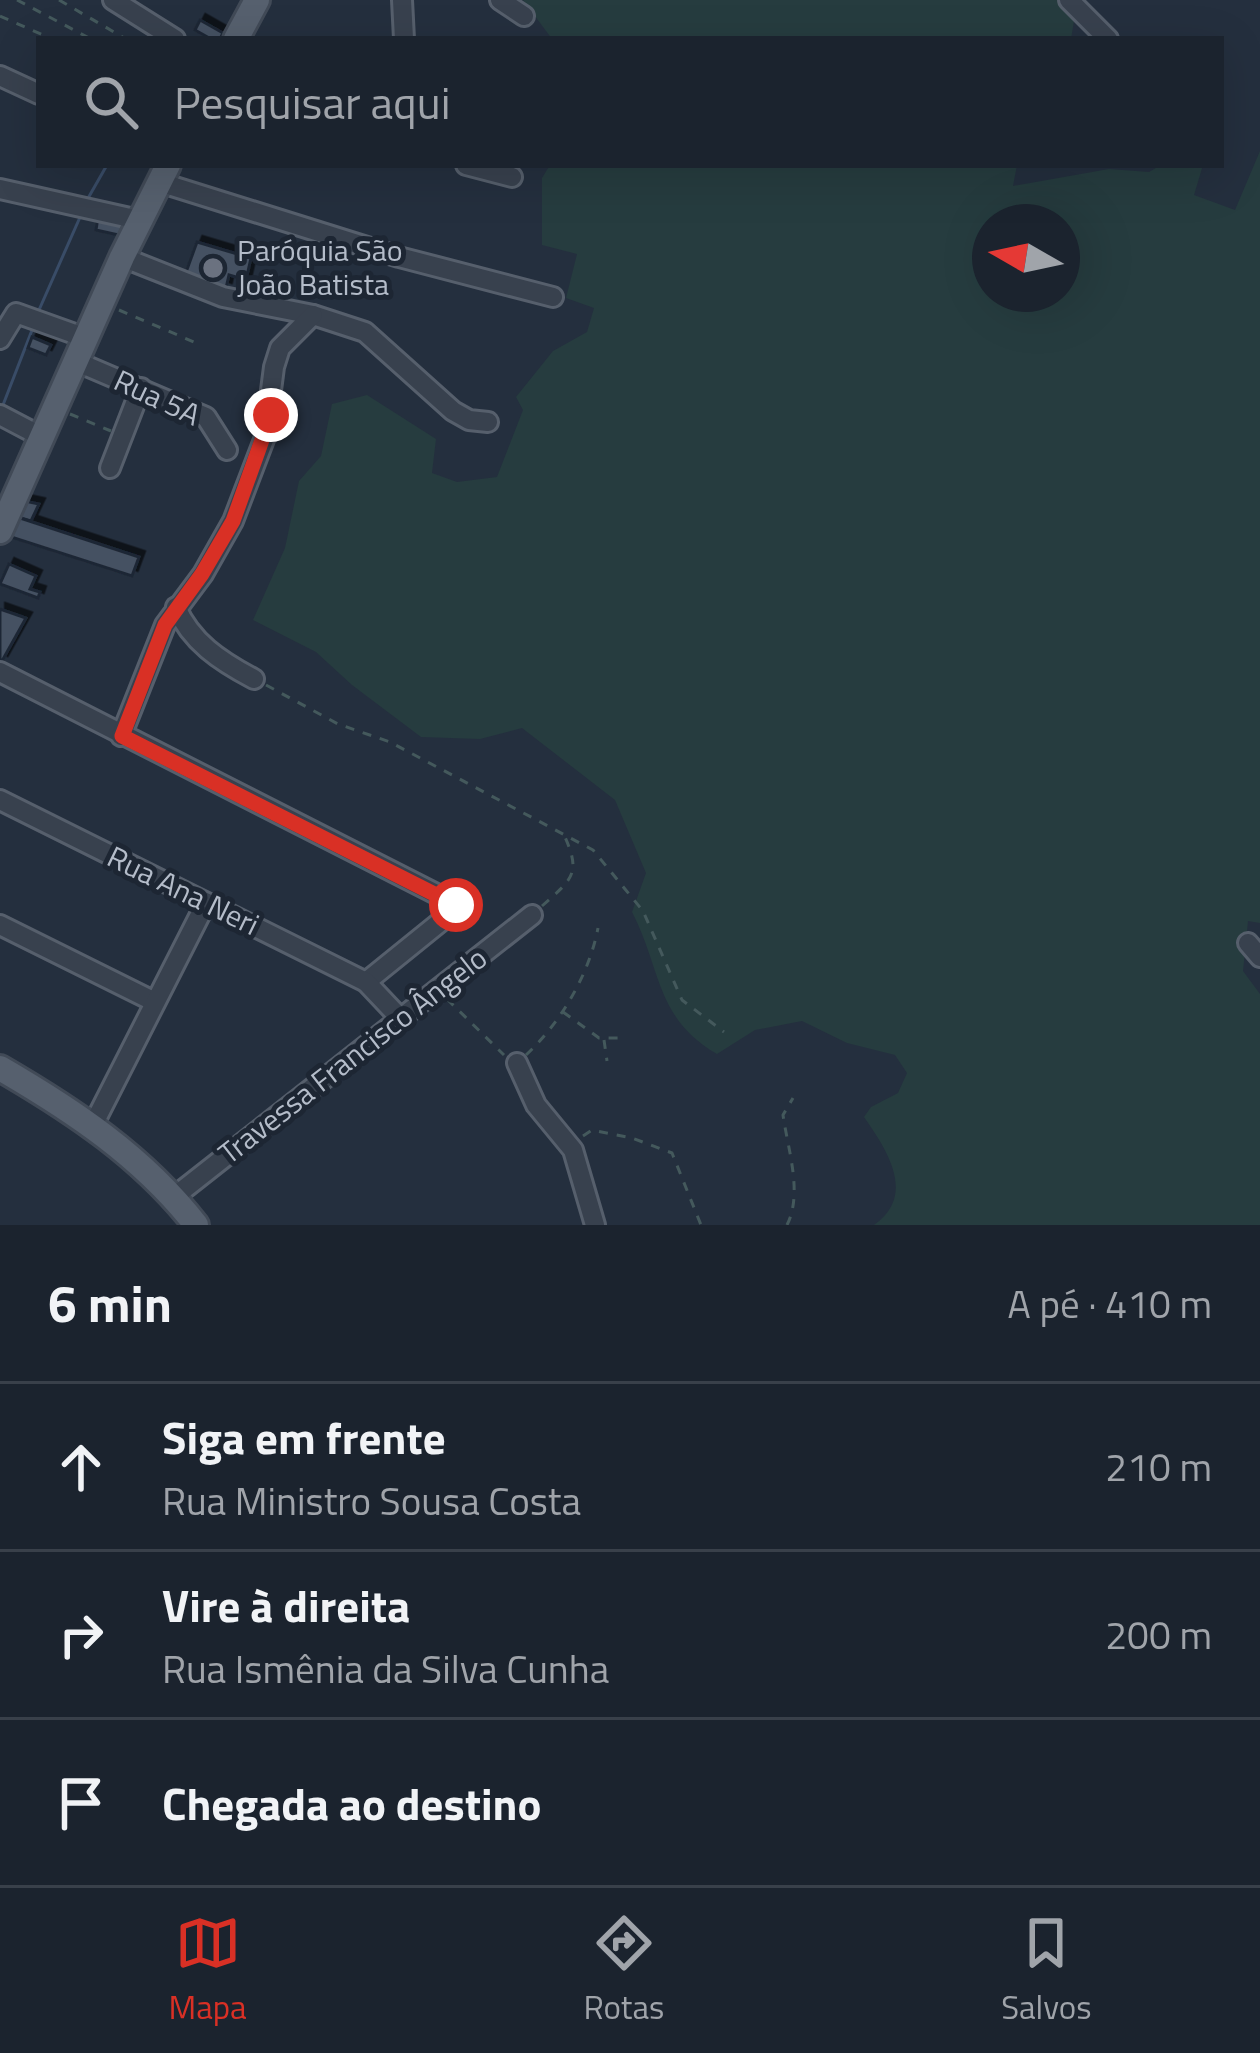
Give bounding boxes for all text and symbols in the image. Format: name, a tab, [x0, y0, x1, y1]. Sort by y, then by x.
search box	[36, 36, 1224, 168]
text: Pesquisar aqui	[174, 68, 450, 136]
icon: search	[78, 69, 144, 135]
north arrow	[972, 204, 1080, 312]
place label: Paróquia São João Batista	[237, 227, 403, 307]
marker: Paróquia São João Batista	[200, 255, 226, 281]
street label: Rua 5A	[107, 357, 208, 437]
route end	[244, 388, 298, 442]
street label: Rua Ana Neri	[100, 834, 267, 947]
route start	[429, 878, 483, 932]
street label: Travessa Francisco Ângelo	[208, 935, 497, 1175]
text: 6 min	[48, 1264, 172, 1342]
text: A pé · 410 m	[1008, 1274, 1212, 1333]
text: Siga em frente	[162, 1403, 446, 1471]
icon: ahead	[48, 1434, 114, 1500]
text: 210 m	[1105, 1437, 1212, 1496]
text: Rua Ministro Sousa Costa	[162, 1471, 581, 1530]
text: Vire à direita	[162, 1571, 410, 1639]
icon: right	[48, 1602, 114, 1668]
text: 200 m	[1105, 1605, 1212, 1664]
text: Rua Ismênia da Silva Cunha	[162, 1639, 609, 1698]
text: Chegada ao destino	[162, 1769, 541, 1837]
icon: arrive	[48, 1770, 114, 1836]
tab: Mapa	[168, 1910, 247, 2032]
tab: Rotas	[584, 1910, 664, 2032]
tab: Salvos	[1001, 1910, 1092, 2032]

